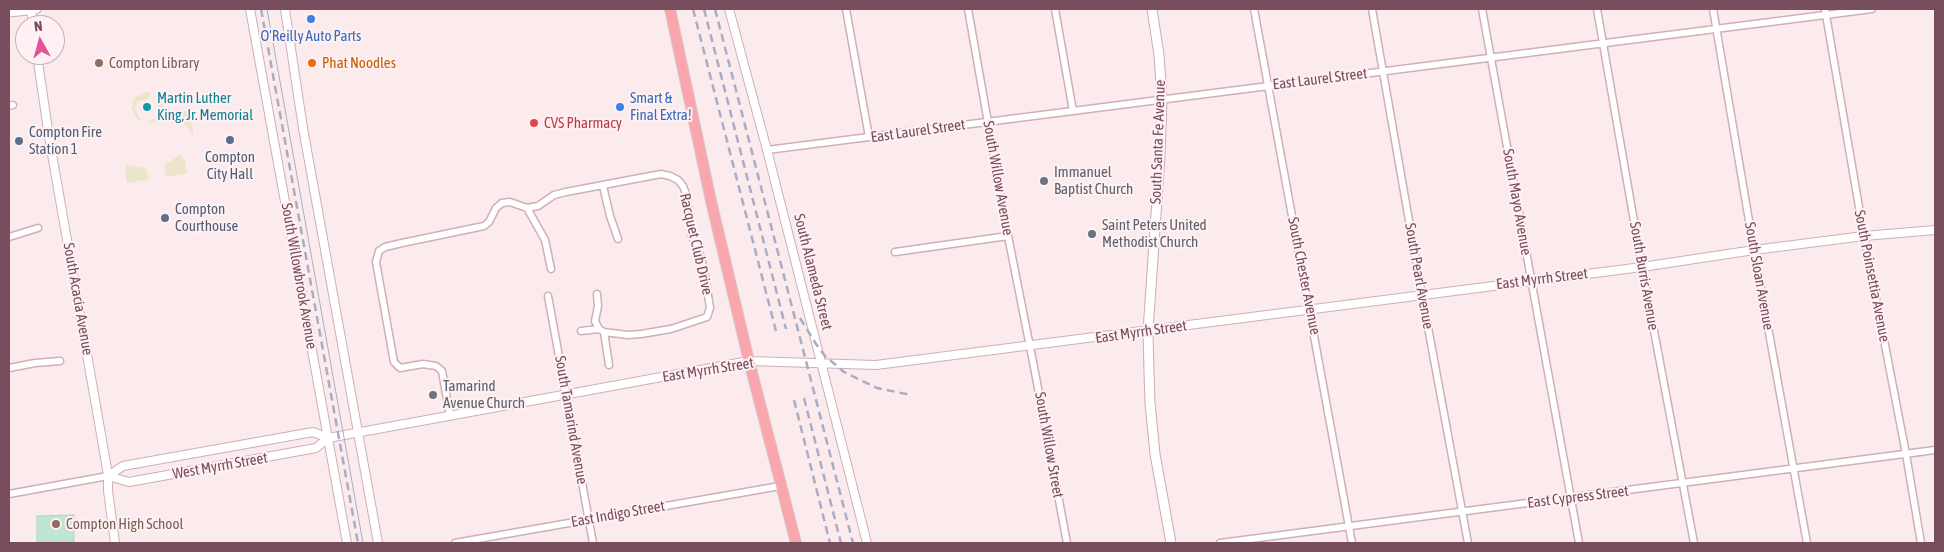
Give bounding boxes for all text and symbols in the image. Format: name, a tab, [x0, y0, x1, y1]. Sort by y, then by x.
marker: O'Reilly Auto Parts	[305, 13, 317, 25]
north arrow	[15, 15, 65, 65]
text: N	[33, 18, 43, 35]
place label: O'Reilly Auto Parts	[261, 27, 361, 45]
place label: Compton Library	[109, 54, 199, 72]
place label: Phat Noodles	[322, 54, 396, 72]
marker: Compton Library	[93, 57, 105, 69]
marker: Phat Noodles	[306, 57, 318, 69]
street label: East Laurel Street	[1272, 64, 1368, 94]
street label: South Santa Fe Avenue	[1147, 80, 1169, 204]
place label: Martin Luther King, Jr. Memorial	[157, 89, 253, 124]
place label: Smart & Final Extra!	[630, 89, 692, 124]
marker: Martin Luther King, Jr. Memorial	[141, 101, 153, 113]
marker: Smart & Final Extra!	[614, 101, 626, 113]
place label: CVS Pharmacy	[544, 114, 622, 132]
street label: East Laurel Street	[870, 115, 966, 147]
marker: CVS Pharmacy	[528, 117, 540, 129]
street label: South Willow Avenue	[979, 119, 1017, 237]
place label: Compton Fire Station 1	[29, 123, 102, 158]
marker: Compton City Hall	[224, 134, 236, 146]
marker: Compton Fire Station 1	[13, 135, 25, 147]
street label: South Mayo Avenue	[1499, 147, 1535, 257]
place label: Compton City Hall	[205, 148, 255, 183]
place label: Immanuel Baptist Church	[1054, 163, 1133, 198]
marker: Immanuel Baptist Church	[1038, 175, 1050, 187]
street label: Racquet Club Drive	[676, 191, 716, 297]
place label: Compton Courthouse	[175, 200, 238, 235]
street label: South Willowbrook Avenue	[277, 202, 321, 350]
street label: South Poinsettia Avenue	[1850, 209, 1894, 343]
marker: Compton Courthouse	[159, 212, 171, 224]
street label: South Alameda Street	[790, 212, 836, 332]
place label: Saint Peters United Methodist Church	[1102, 216, 1207, 251]
street label: South Chester Avenue	[1284, 216, 1324, 336]
street label: South Burris Avenue	[1626, 220, 1662, 332]
street label: South Sloan Avenue	[1741, 221, 1777, 331]
street label: South Pearl Avenue	[1401, 222, 1437, 330]
marker: Saint Peters United Methodist Church	[1086, 228, 1098, 240]
street label: South Acacia Avenue	[59, 241, 97, 357]
street label: East Myrrh Street	[1495, 264, 1589, 294]
street label: East Myrrh Street	[1094, 317, 1188, 347]
street label: South Tamarind Avenue	[551, 354, 591, 486]
street label: East Myrrh Street	[661, 354, 755, 386]
place label: Tamarind Avenue Church	[443, 377, 525, 412]
marker: Tamarind Avenue Church	[427, 389, 439, 401]
street label: South Willow Street	[1031, 391, 1067, 499]
street label: West Myrrh Street	[171, 449, 269, 483]
street label: East Cypress Street	[1526, 482, 1630, 512]
street label: East Indigo Street	[570, 497, 666, 531]
place label: Compton High School	[66, 515, 183, 533]
marker: Compton High School	[50, 518, 62, 530]

